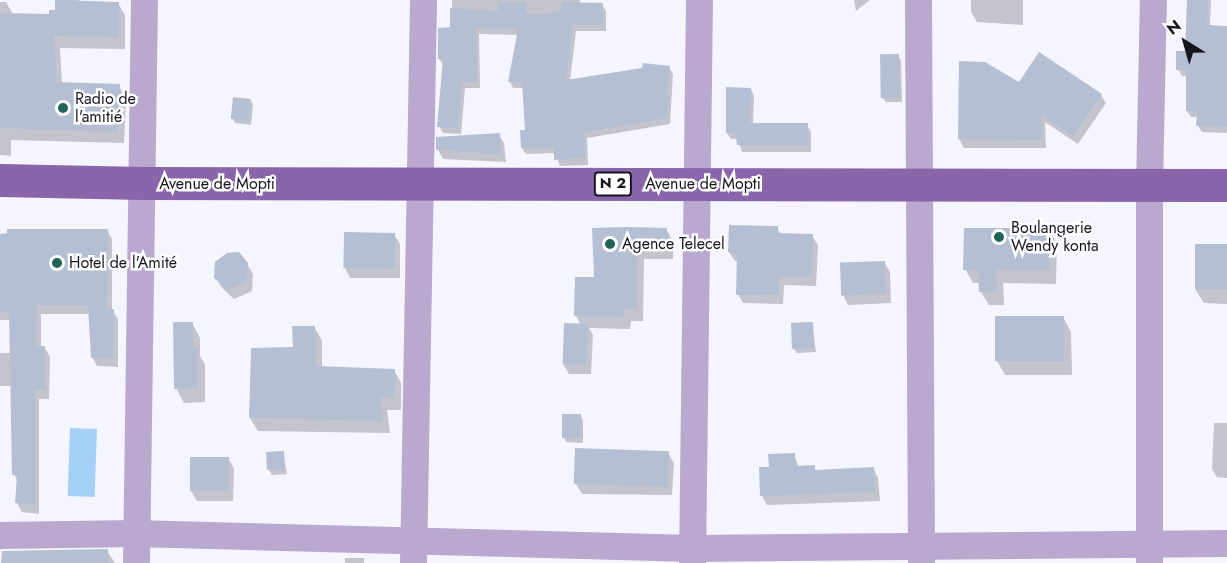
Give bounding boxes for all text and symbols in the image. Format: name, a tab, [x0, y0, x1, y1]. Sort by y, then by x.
north arrow	[1155, 12, 1215, 72]
text: N	[1162, 14, 1186, 40]
place label: Radio de l'amitié	[75, 89, 136, 127]
marker: Radio de l'amitié	[56, 101, 70, 115]
road number: N 2	[594, 172, 632, 196]
street label: Avenue de Mopti	[159, 174, 275, 194]
street label: Avenue de Mopti	[645, 174, 761, 194]
place label: Boulangerie Wendy konta	[1011, 218, 1099, 256]
marker: Boulangerie Wendy konta	[992, 230, 1006, 244]
place label: Agence Telecel	[622, 234, 725, 254]
marker: Agence Telecel	[603, 237, 617, 251]
place label: Hotel de l'Amité	[69, 253, 177, 273]
marker: Hotel de l'Amité	[50, 256, 64, 270]

